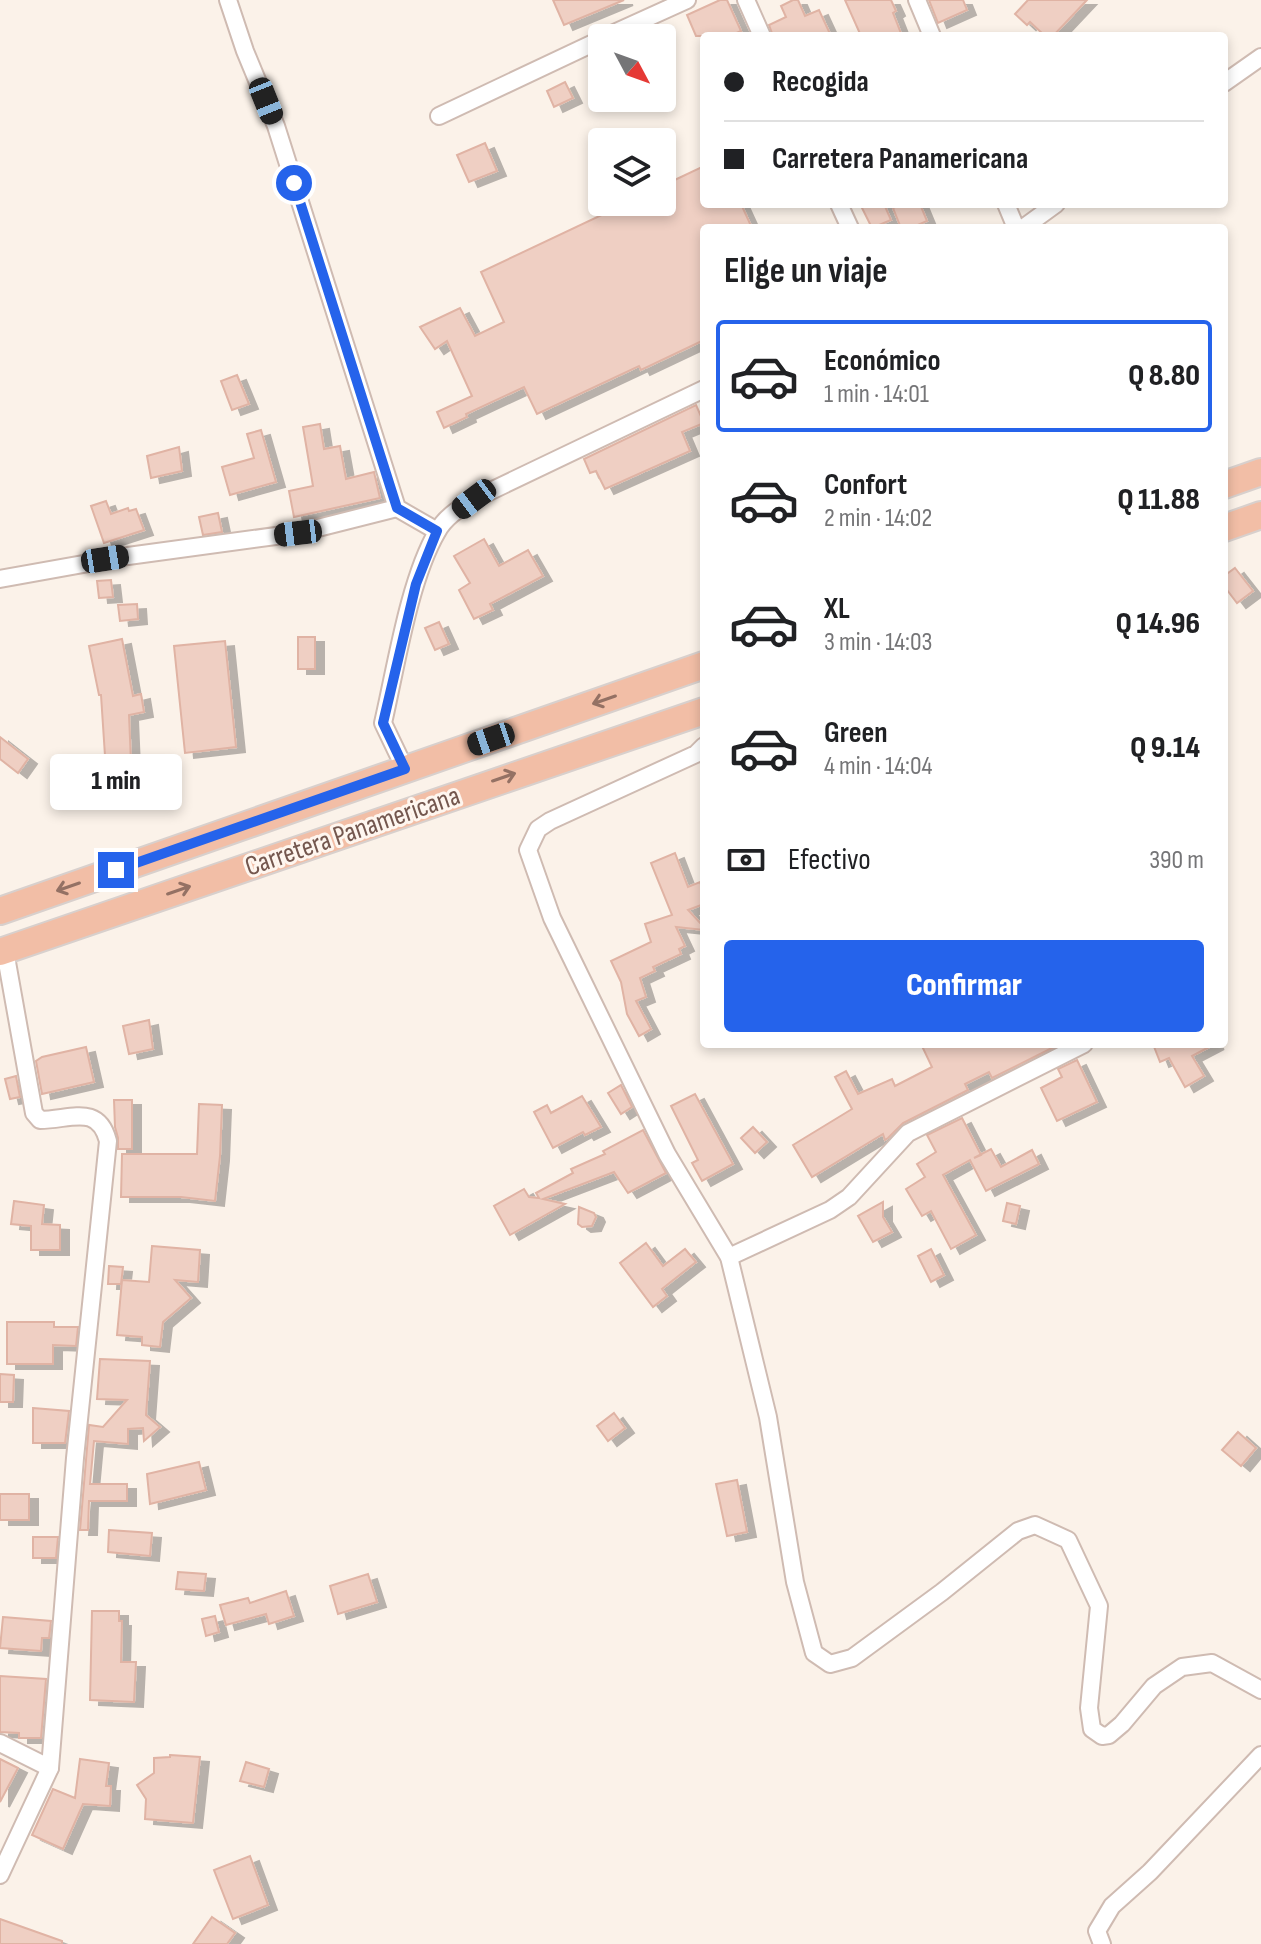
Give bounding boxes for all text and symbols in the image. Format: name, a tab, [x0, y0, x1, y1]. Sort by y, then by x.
north arrow	[588, 24, 676, 112]
map controls	[588, 24, 676, 216]
text: Recogida	[772, 64, 869, 100]
car	[246, 74, 286, 128]
button: layers	[588, 128, 676, 216]
text: Carretera Panamericana	[772, 141, 1028, 177]
route start	[276, 165, 312, 201]
text: Elige un viaje	[724, 250, 888, 293]
icon: car	[728, 340, 800, 412]
text: Económico	[824, 343, 941, 379]
text: Q 8.80	[1128, 358, 1200, 394]
text: 1 min · 14:01	[824, 379, 929, 410]
icon: car	[728, 464, 800, 536]
text: Confort	[824, 467, 907, 503]
car	[448, 475, 500, 523]
text: Q 11.88	[1118, 482, 1200, 518]
text: 2 min · 14:02	[824, 503, 932, 534]
car	[273, 518, 323, 548]
car	[79, 543, 131, 575]
icon: car	[728, 588, 800, 660]
text: XL	[824, 591, 850, 627]
text: Q 14.96	[1116, 606, 1200, 642]
text: 3 min · 14:03	[824, 627, 932, 658]
one-way arrow	[592, 693, 617, 708]
icon: car	[728, 712, 800, 784]
text: Green	[824, 715, 888, 751]
car	[464, 720, 518, 758]
text: Q 9.14	[1130, 730, 1200, 766]
text: 4 min · 14:04	[824, 751, 932, 782]
callout: 1 min	[50, 754, 182, 810]
text: 1 min	[91, 766, 141, 797]
one-way arrow	[492, 769, 517, 784]
street label: Carretera Panamericana	[241, 779, 464, 884]
icon: cash	[724, 838, 768, 882]
text: Efectivo	[788, 842, 871, 878]
text: 390 m	[1149, 845, 1204, 876]
route end	[98, 852, 134, 888]
one-way arrow	[56, 881, 80, 895]
one-way arrow	[167, 882, 192, 897]
button: Confirmar	[724, 940, 1204, 1032]

